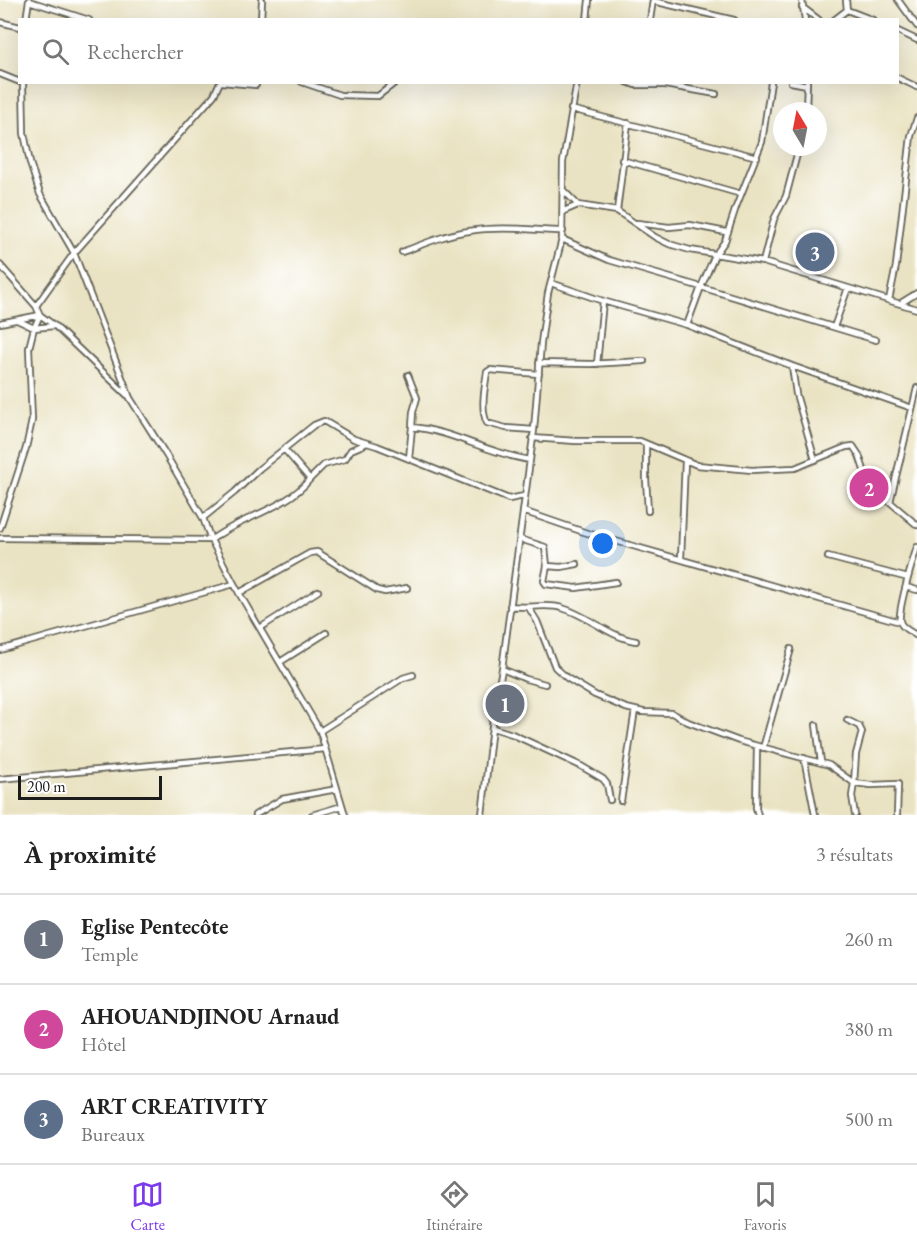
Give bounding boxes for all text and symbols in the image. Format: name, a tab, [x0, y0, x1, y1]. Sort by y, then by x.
search box	[18, 18, 899, 84]
icon: search	[39, 35, 72, 68]
text: Rechercher	[87, 37, 183, 66]
north arrow	[773, 102, 827, 156]
pin: 3	[796, 230, 834, 274]
pin: 2	[850, 466, 888, 510]
your location	[588, 529, 617, 558]
pin: 1	[486, 682, 524, 726]
scale bar	[18, 773, 162, 800]
text: 200 m	[27, 776, 66, 797]
text: À proximité	[24, 837, 156, 871]
text: 3 résultats	[816, 841, 893, 867]
text: Eglise Pentecôte	[81, 912, 228, 941]
text: 1	[38, 926, 49, 952]
text: 260 m	[845, 926, 893, 952]
text: Temple	[81, 941, 138, 967]
text: AHOUANDJINOU Arnaud	[81, 1002, 340, 1031]
text: 2	[38, 1016, 49, 1042]
text: 380 m	[845, 1016, 893, 1042]
text: Hôtel	[81, 1031, 126, 1057]
text: ART CREATIVITY	[81, 1092, 267, 1121]
text: 3	[38, 1106, 49, 1132]
text: 500 m	[845, 1106, 893, 1132]
text: Bureaux	[81, 1121, 145, 1147]
tab: Carte	[131, 1178, 165, 1235]
tab: Itinéraire	[426, 1178, 482, 1235]
tab: Favoris	[744, 1178, 786, 1235]

